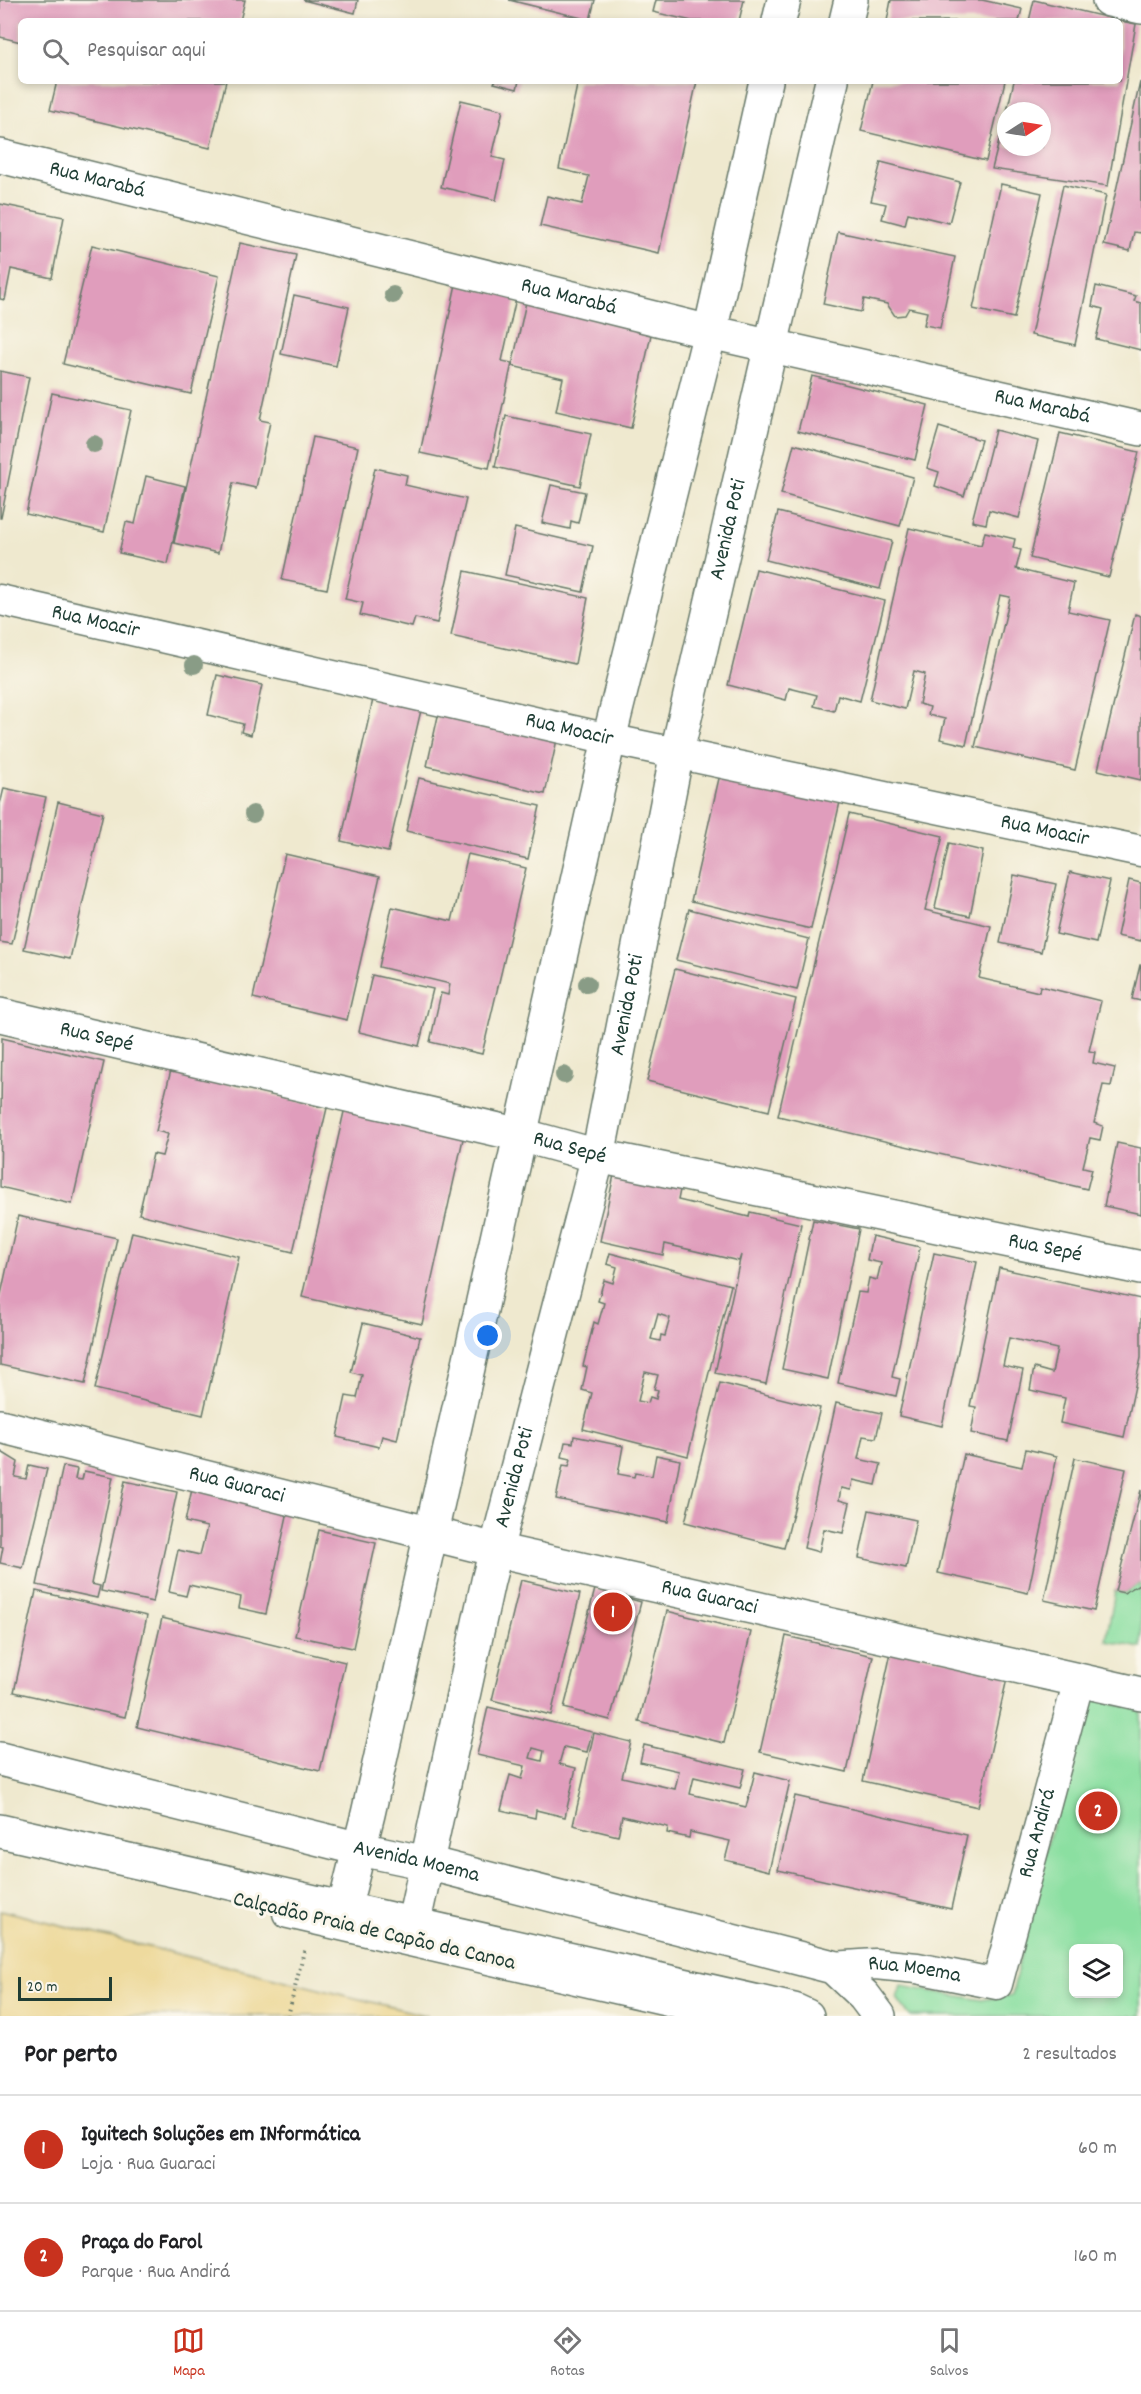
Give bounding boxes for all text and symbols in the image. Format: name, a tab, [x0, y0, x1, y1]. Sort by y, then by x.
search box	[18, 18, 1123, 84]
icon: search	[39, 35, 72, 68]
text: Pesquisar aqui	[87, 36, 206, 67]
north arrow	[997, 102, 1051, 156]
street label: Rua Marabá	[46, 153, 148, 207]
street label: Rua Marabá	[518, 270, 620, 324]
street label: Rua Marabá	[991, 381, 1093, 433]
street label: Avenida Poti	[702, 476, 755, 583]
street label: Rua Moacir	[48, 597, 144, 647]
street label: Rua Moacir	[522, 705, 617, 755]
street label: Rua Moacir	[998, 806, 1093, 855]
street label: Avenida Poti	[602, 952, 653, 1058]
street label: Rua Sepé	[57, 1014, 136, 1061]
street label: Rua Sepé	[530, 1123, 609, 1173]
street label: Rua Sepé	[1005, 1226, 1085, 1271]
your location	[473, 1321, 502, 1350]
street label: Avenida Poti	[487, 1424, 543, 1531]
street label: Rua Guaraci	[185, 1458, 288, 1512]
street label: Rua Guaraci	[658, 1572, 761, 1623]
pin: 1	[594, 1590, 632, 1634]
street label: Rua Andirá	[1011, 1785, 1065, 1881]
pin: 2	[1078, 1788, 1118, 1834]
street label: Avenida Moema	[350, 1832, 484, 1892]
street label: Calçadão Praia de Capão da Canoa	[230, 1884, 519, 1980]
map controls	[1069, 1944, 1123, 1998]
button: layers	[1069, 1944, 1123, 1998]
street label: Rua Moema	[867, 1948, 964, 1992]
scale bar	[18, 1974, 112, 2002]
text: 20 m	[27, 1976, 57, 1999]
text: Por perto	[24, 2037, 117, 2074]
text: 2 resultados	[1022, 2041, 1117, 2069]
text: Iguitech Soluções em INformática	[81, 2120, 360, 2151]
text: 1	[41, 2135, 46, 2163]
text: 60 m	[1078, 2135, 1117, 2163]
text: Loja · Rua Guaraci	[81, 2151, 215, 2179]
text: Praça do Farol	[81, 2228, 202, 2259]
text: 2	[39, 2243, 48, 2271]
text: 160 m	[1074, 2243, 1117, 2271]
text: Parque · Rua Andirá	[81, 2259, 230, 2287]
tab: Mapa	[172, 2324, 205, 2383]
tab: Rotas	[550, 2324, 585, 2383]
tab: Salvos	[930, 2324, 969, 2383]

